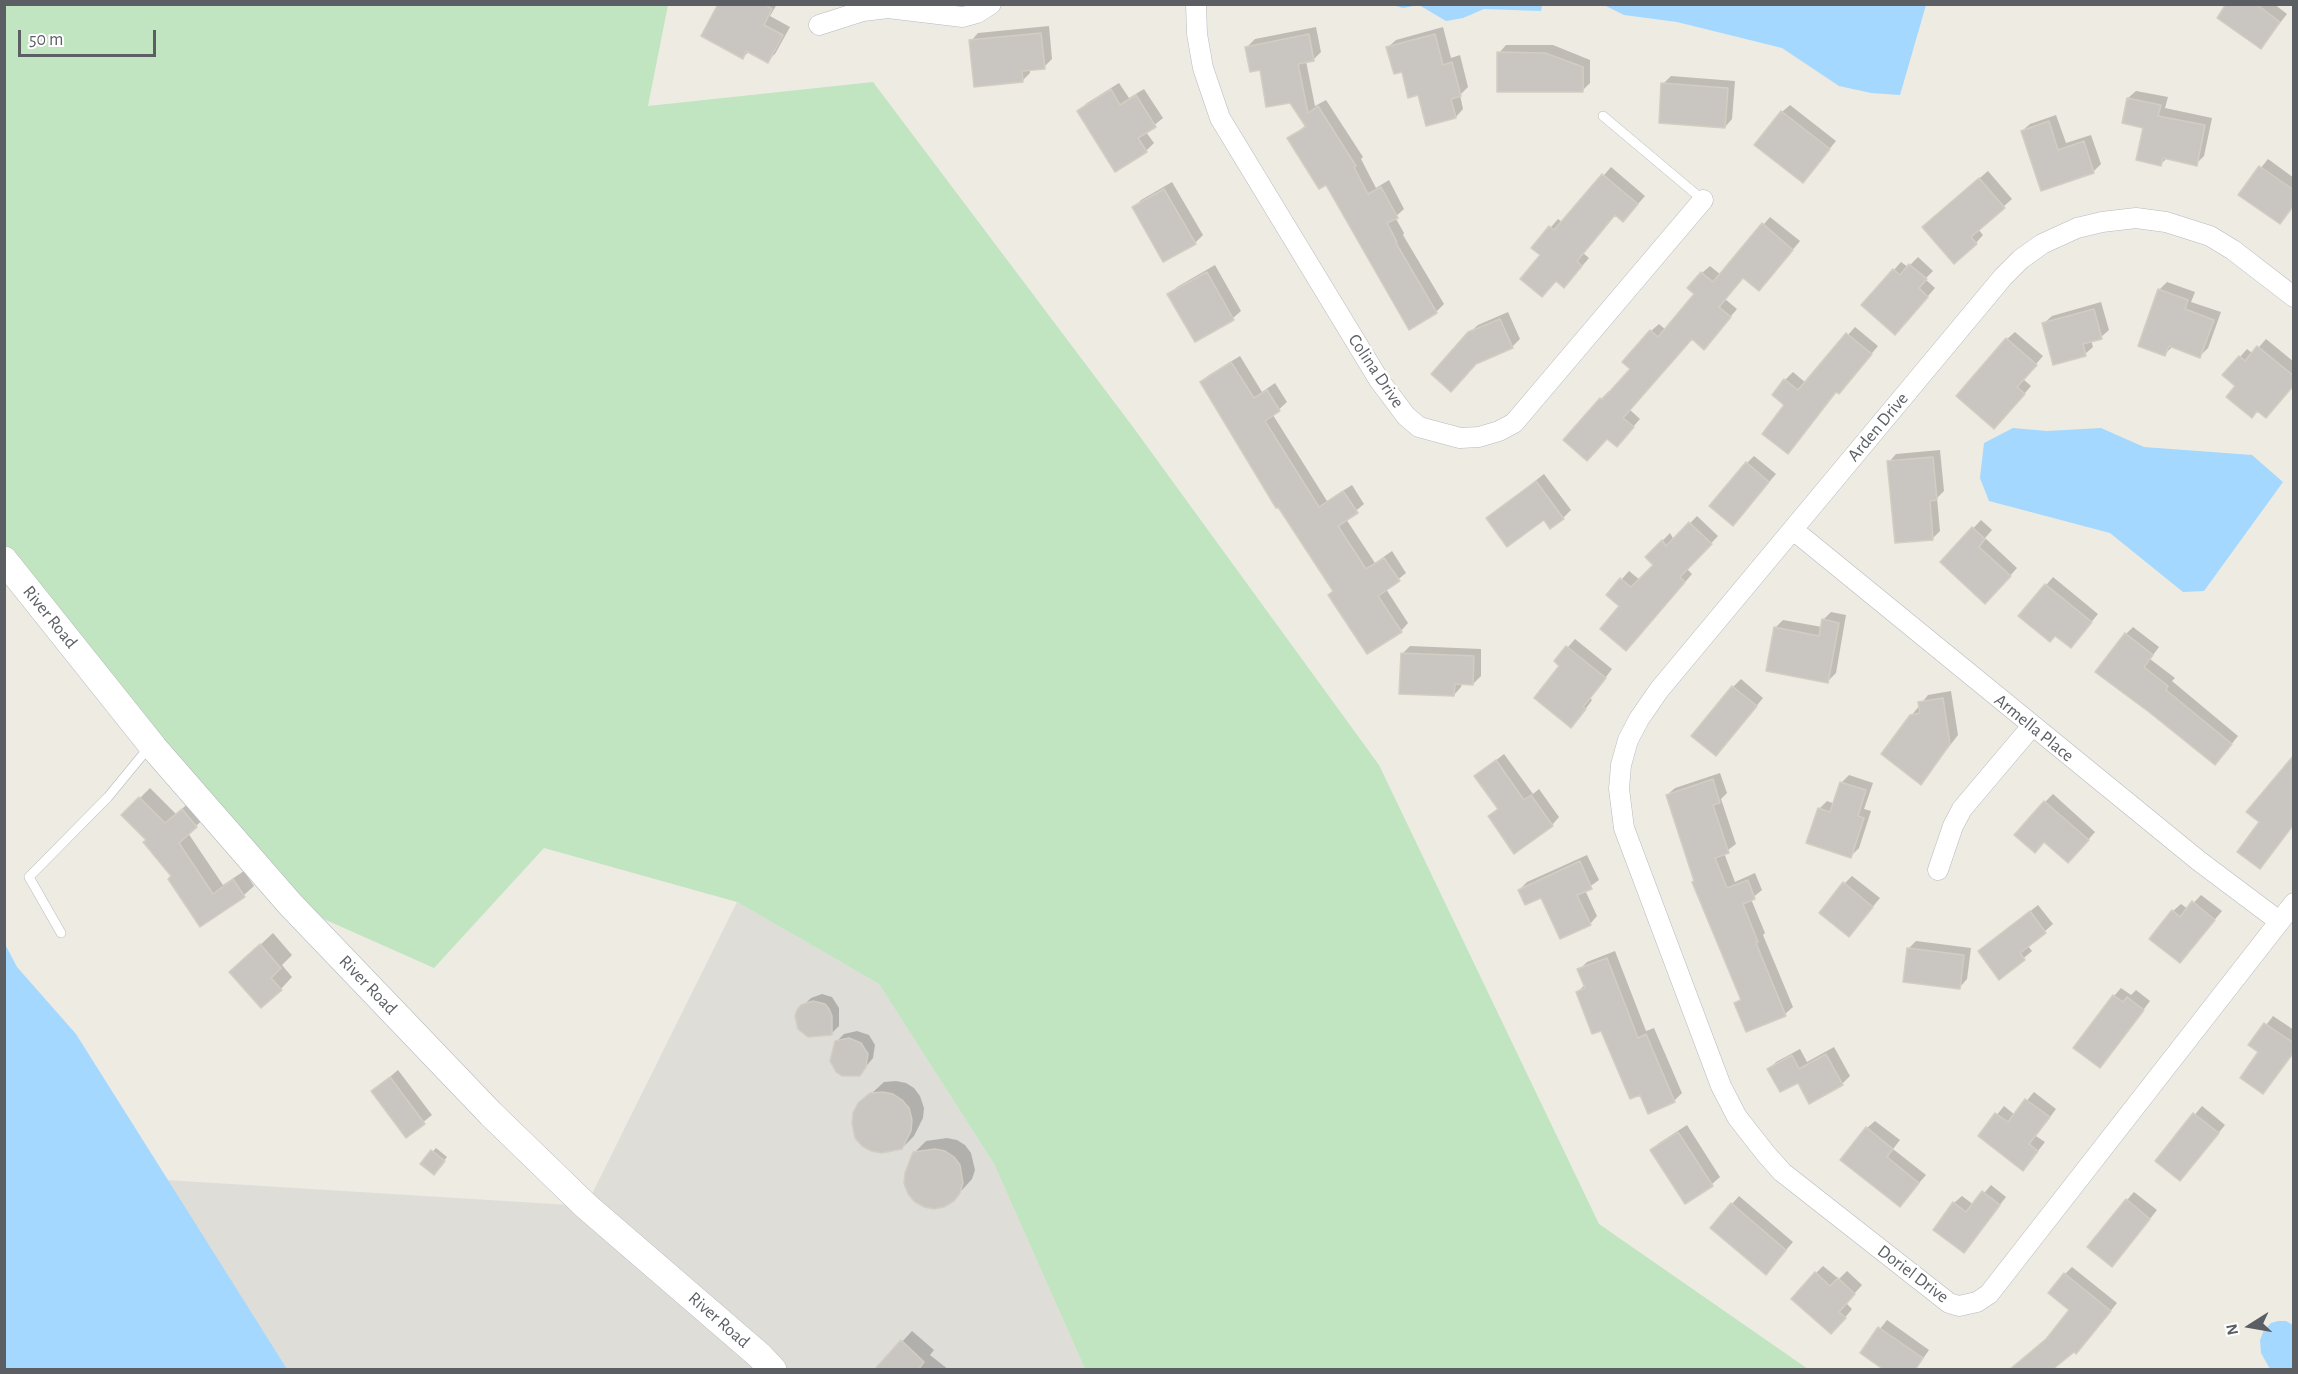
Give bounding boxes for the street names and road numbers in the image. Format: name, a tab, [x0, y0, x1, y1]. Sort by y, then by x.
street label: Colina Drive	[1343, 330, 1409, 412]
street label: Arden Drive	[1843, 388, 1913, 466]
street label: River Road	[18, 581, 82, 653]
street label: Armella Place	[1990, 689, 2078, 767]
street label: River Road	[334, 951, 402, 1019]
street label: Doriel Drive	[1873, 1240, 1953, 1308]
street label: River Road	[684, 1287, 754, 1353]

